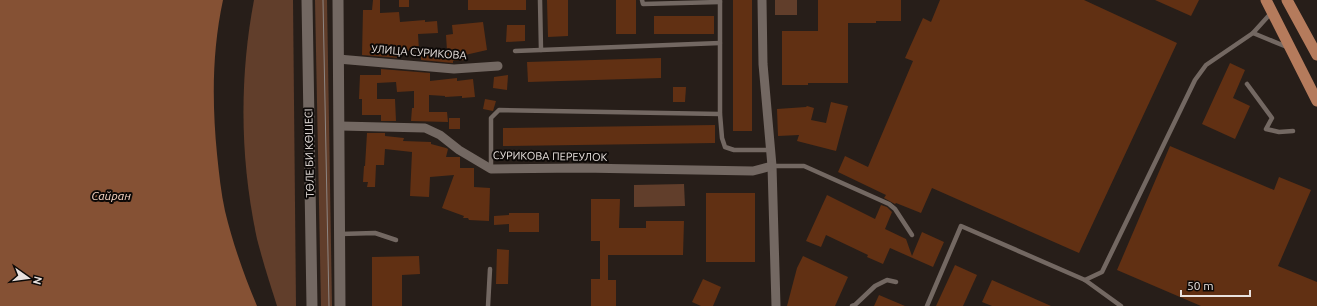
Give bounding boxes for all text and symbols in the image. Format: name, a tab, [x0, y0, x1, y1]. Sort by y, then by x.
street label: УЛИЦА СУРИКОВА	[371, 43, 468, 61]
street label: ТӨЛЕ БИ КӨШЕСІ	[302, 108, 316, 198]
street label: СУРИКОВА ПЕРЕУЛОК	[493, 149, 608, 163]
water label: Сайран	[91, 189, 131, 202]
north arrow	[8, 258, 48, 298]
scale bar	[1181, 272, 1250, 298]
text: N	[31, 275, 45, 286]
text: 50 m	[1187, 279, 1214, 292]

